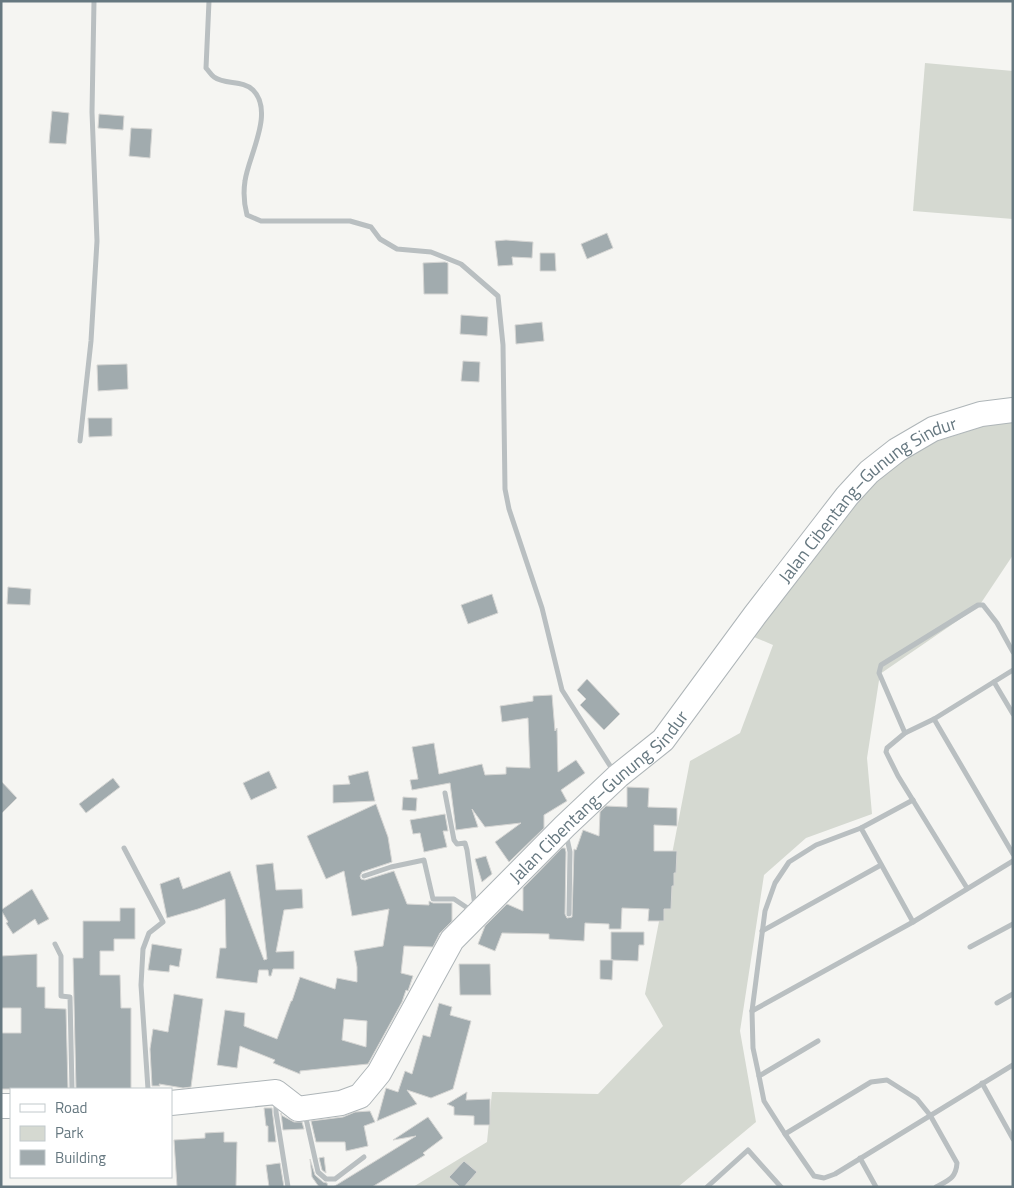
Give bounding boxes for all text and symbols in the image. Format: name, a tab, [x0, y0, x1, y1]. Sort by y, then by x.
street label: Jalan Cibentang–Gunung Sindur	[771, 409, 960, 588]
street label: Jalan Cibentang–Gunung Sindur	[503, 704, 694, 889]
legend	[10, 1088, 172, 1178]
text: Road	[55, 1096, 87, 1119]
text: Park	[55, 1121, 84, 1144]
text: Building	[55, 1146, 106, 1169]

